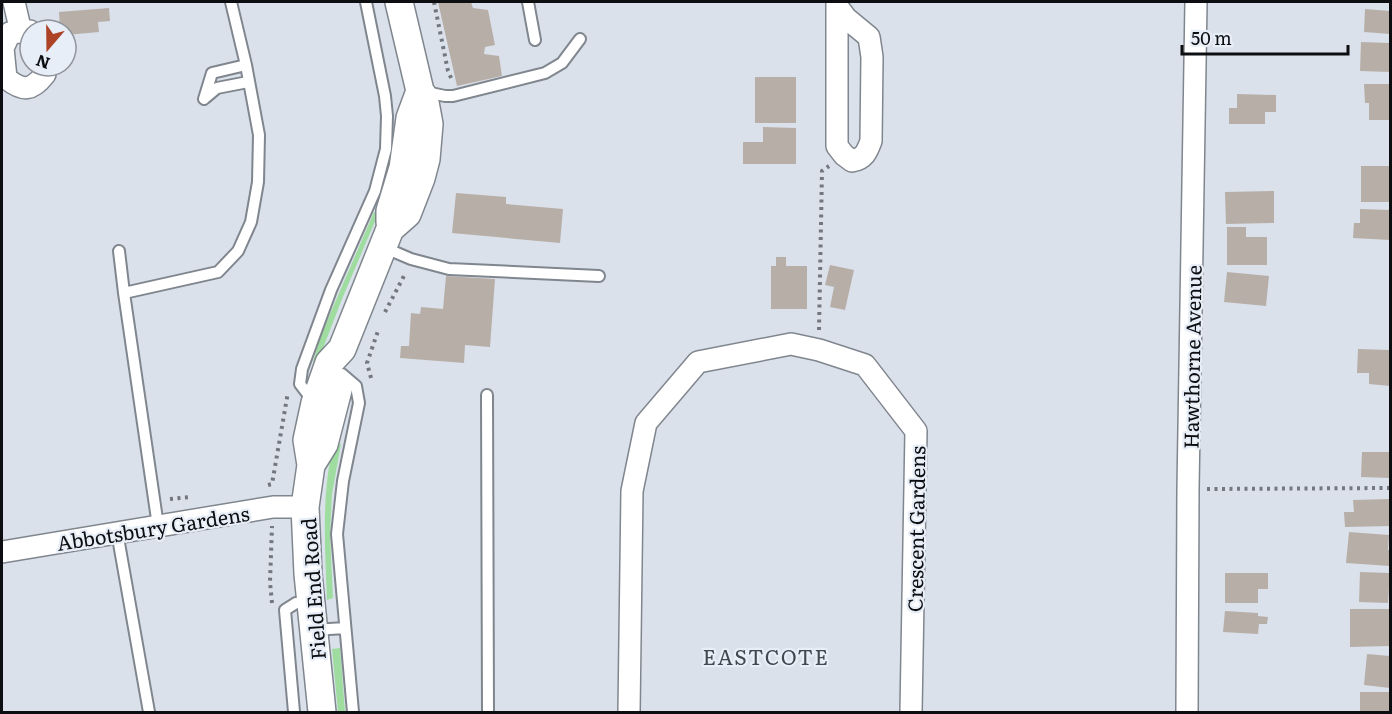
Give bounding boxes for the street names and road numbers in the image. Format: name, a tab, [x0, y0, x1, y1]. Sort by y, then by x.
street label: Hawthorne Avenue	[1174, 265, 1208, 449]
street label: Crescent Gardens	[899, 446, 931, 612]
street label: Abbotsbury Gardens	[55, 497, 251, 557]
street label: Field End Road	[292, 517, 332, 661]

